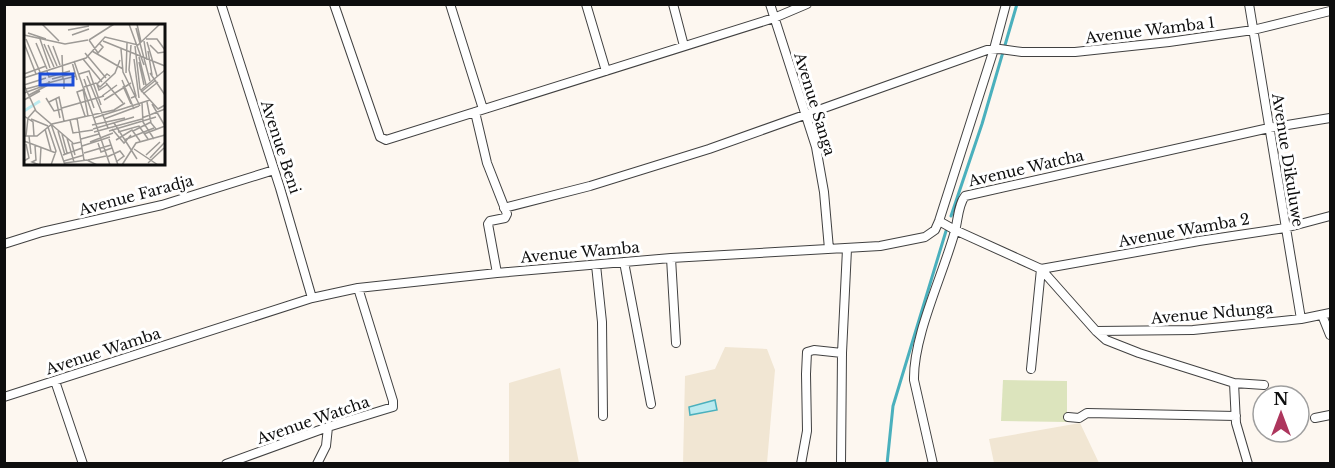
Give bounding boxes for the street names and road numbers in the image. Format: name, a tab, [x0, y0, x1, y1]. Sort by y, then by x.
street label: Avenue Wamba 1	[1083, 13, 1216, 48]
street label: Avenue Sanga	[790, 49, 840, 159]
street label: Avenue Dikuluwe	[1268, 91, 1308, 228]
street label: Avenue Beni	[257, 97, 305, 196]
street label: Avenue Watcha	[965, 145, 1086, 191]
street label: Avenue Faradja	[76, 170, 196, 220]
street label: Avenue Wamba 2	[1116, 209, 1251, 251]
street label: Avenue Wamba	[519, 237, 641, 267]
street label: Avenue Ndunga	[1149, 298, 1274, 328]
street label: Avenue Wamba	[42, 323, 163, 379]
street label: Avenue Watcha	[253, 392, 372, 448]

